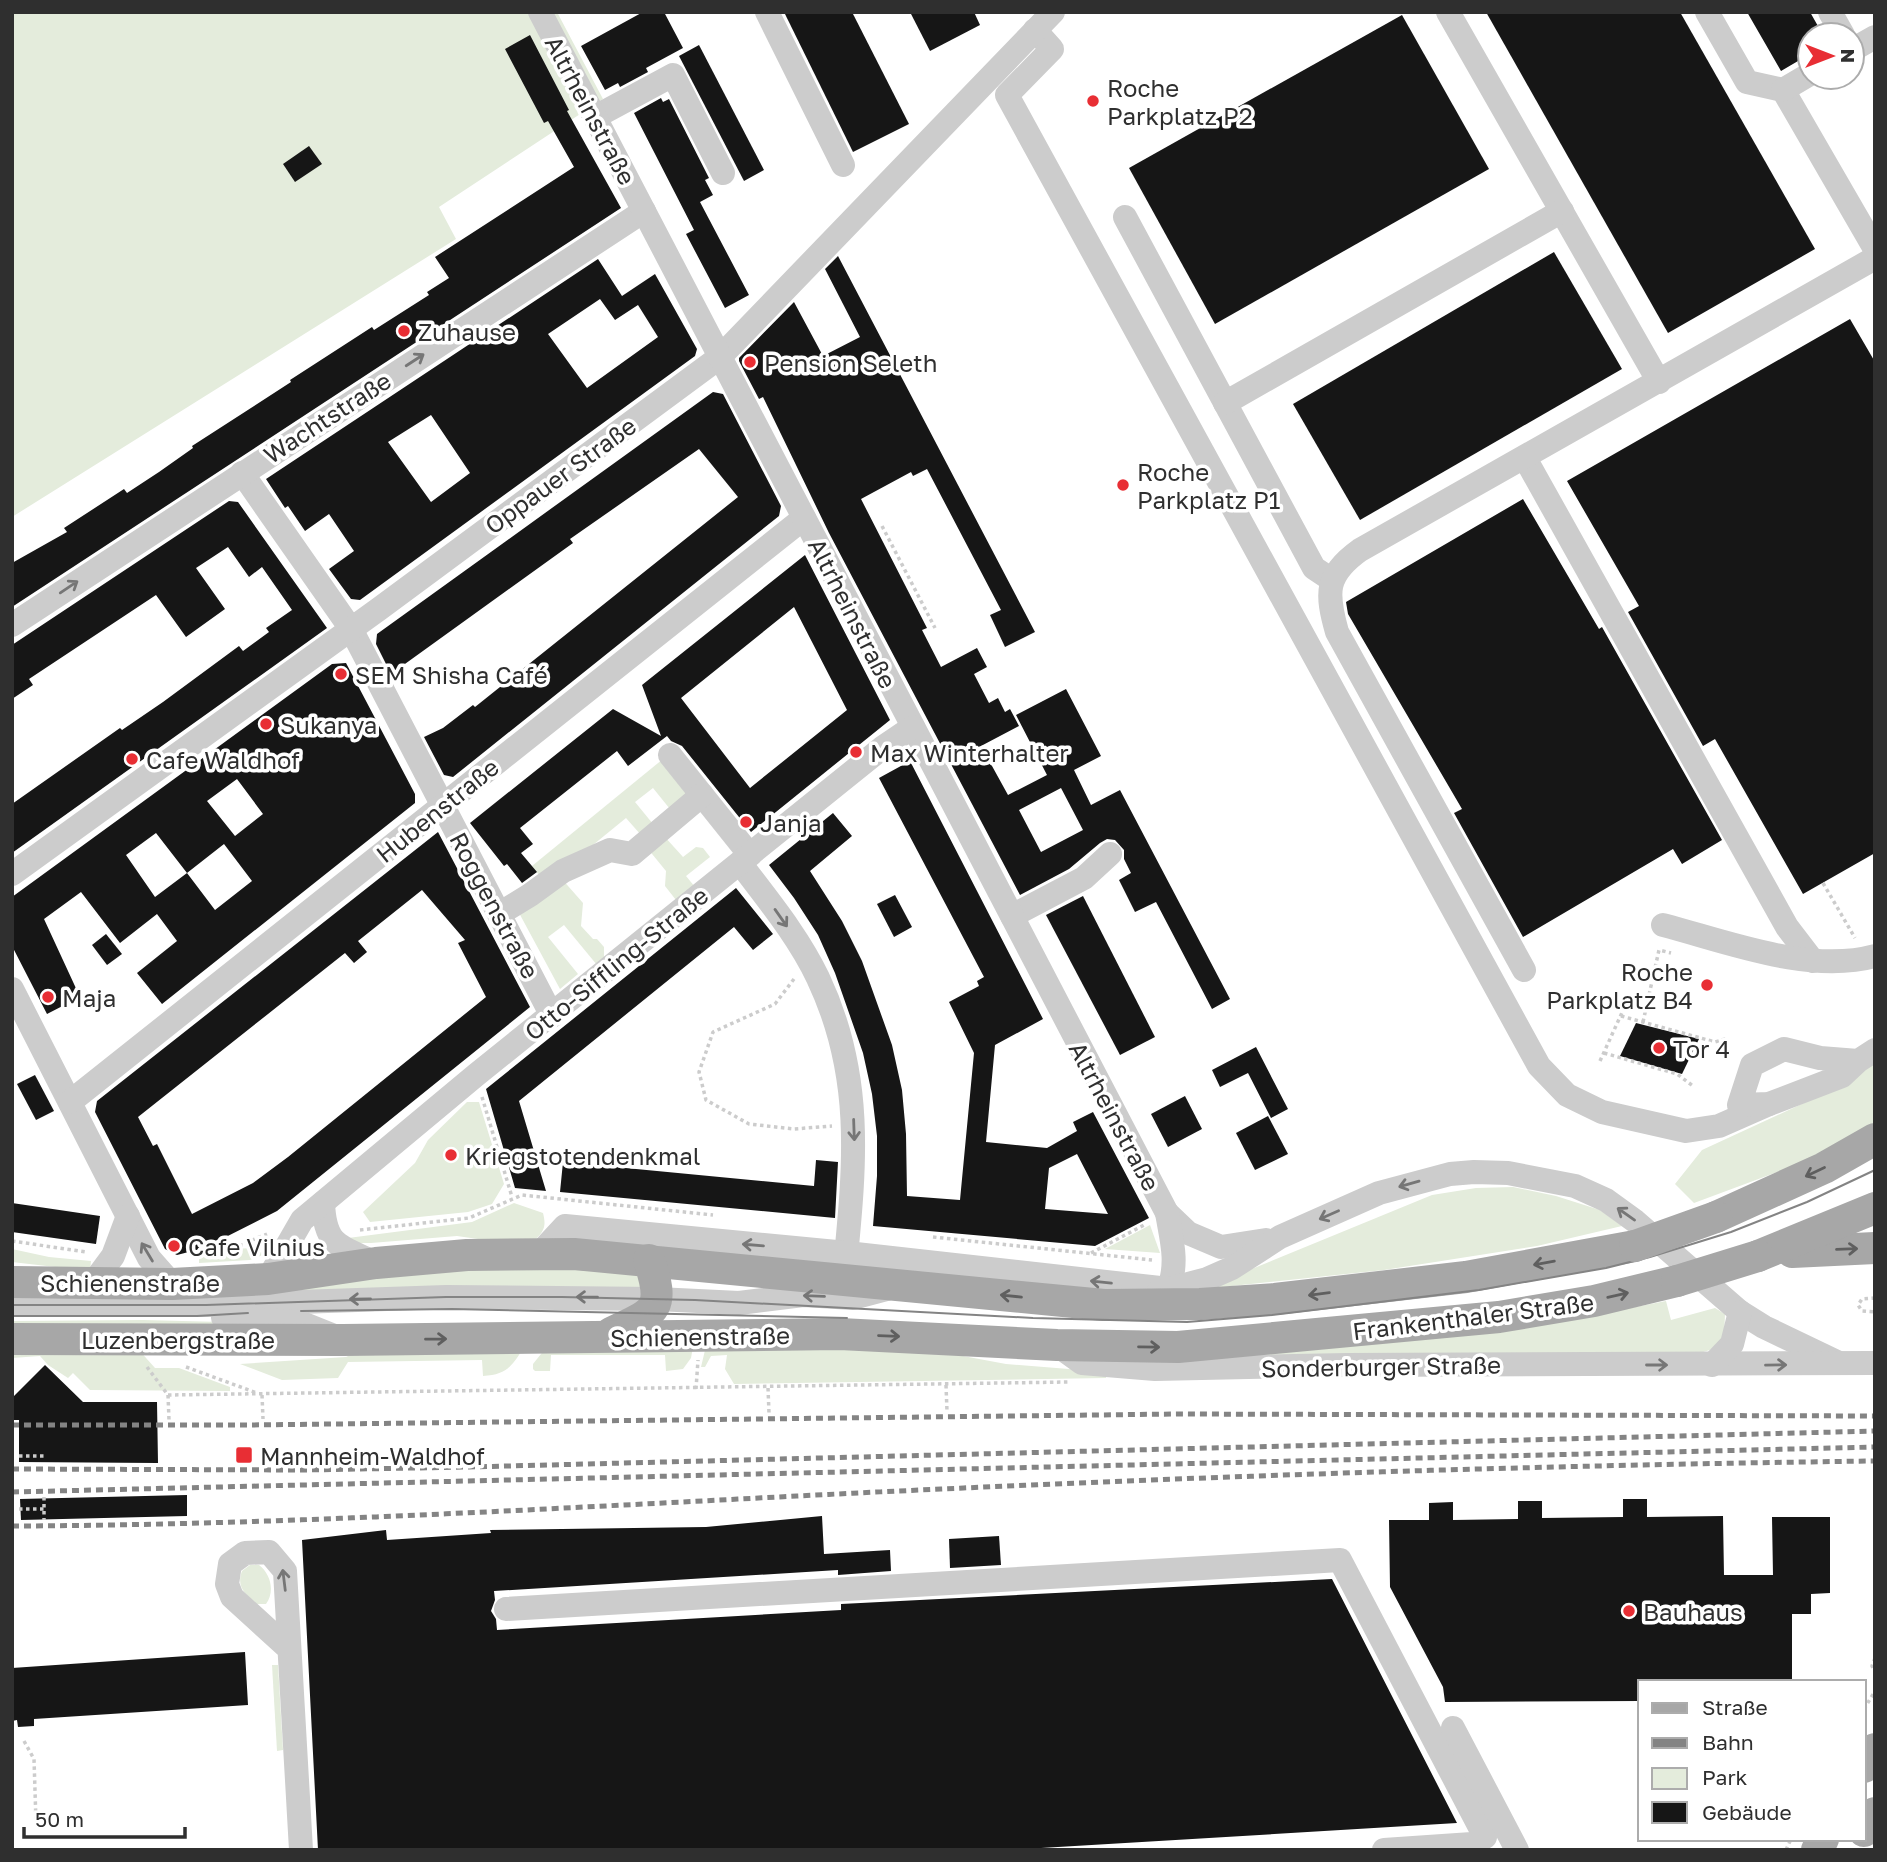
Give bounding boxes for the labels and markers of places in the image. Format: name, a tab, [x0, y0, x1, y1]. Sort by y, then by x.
place label: Roche Parkplatz P2	[1107, 73, 1253, 130]
marker: Roche Parkplatz P2	[1085, 93, 1101, 109]
place label: Zuhause	[418, 317, 516, 346]
marker: Zuhause	[396, 323, 412, 339]
place label: Pension Seleth	[764, 348, 937, 377]
marker: Pension Seleth	[742, 354, 758, 370]
place label: Roche Parkplatz P1	[1137, 457, 1280, 514]
marker: Roche Parkplatz P1	[1115, 477, 1131, 493]
place label: SEM Shisha Café	[355, 660, 548, 689]
marker: SEM Shisha Café	[333, 666, 349, 682]
place label: Sukanya	[280, 710, 377, 739]
marker: Sukanya	[258, 716, 274, 732]
place label: Max Winterhalter	[870, 738, 1069, 767]
marker: Max Winterhalter	[848, 744, 864, 760]
place label: Cafe Waldhof	[146, 745, 300, 774]
marker: Cafe Waldhof	[124, 751, 140, 767]
place label: Janja	[760, 808, 822, 837]
marker: Janja	[738, 814, 754, 830]
place label: Roche Parkplatz B4	[1546, 957, 1693, 1014]
marker: Roche Parkplatz B4	[1699, 977, 1715, 993]
place label: Maja	[62, 983, 116, 1012]
marker: Maja	[40, 989, 56, 1005]
place label: Tor 4	[1673, 1034, 1730, 1063]
marker: Tor 4	[1651, 1040, 1667, 1056]
place label: Kriegstotendenkmal	[465, 1141, 701, 1170]
marker: Kriegstotendenkmal	[443, 1147, 459, 1163]
place label: Cafe Vilnius	[188, 1232, 325, 1261]
marker: Cafe Vilnius	[166, 1238, 182, 1254]
place label: Mannheim-Waldhof	[260, 1441, 485, 1470]
marker: Mannheim-Waldhof	[234, 1445, 254, 1465]
place label: Bauhaus	[1643, 1597, 1743, 1626]
marker: Bauhaus	[1621, 1603, 1637, 1619]

